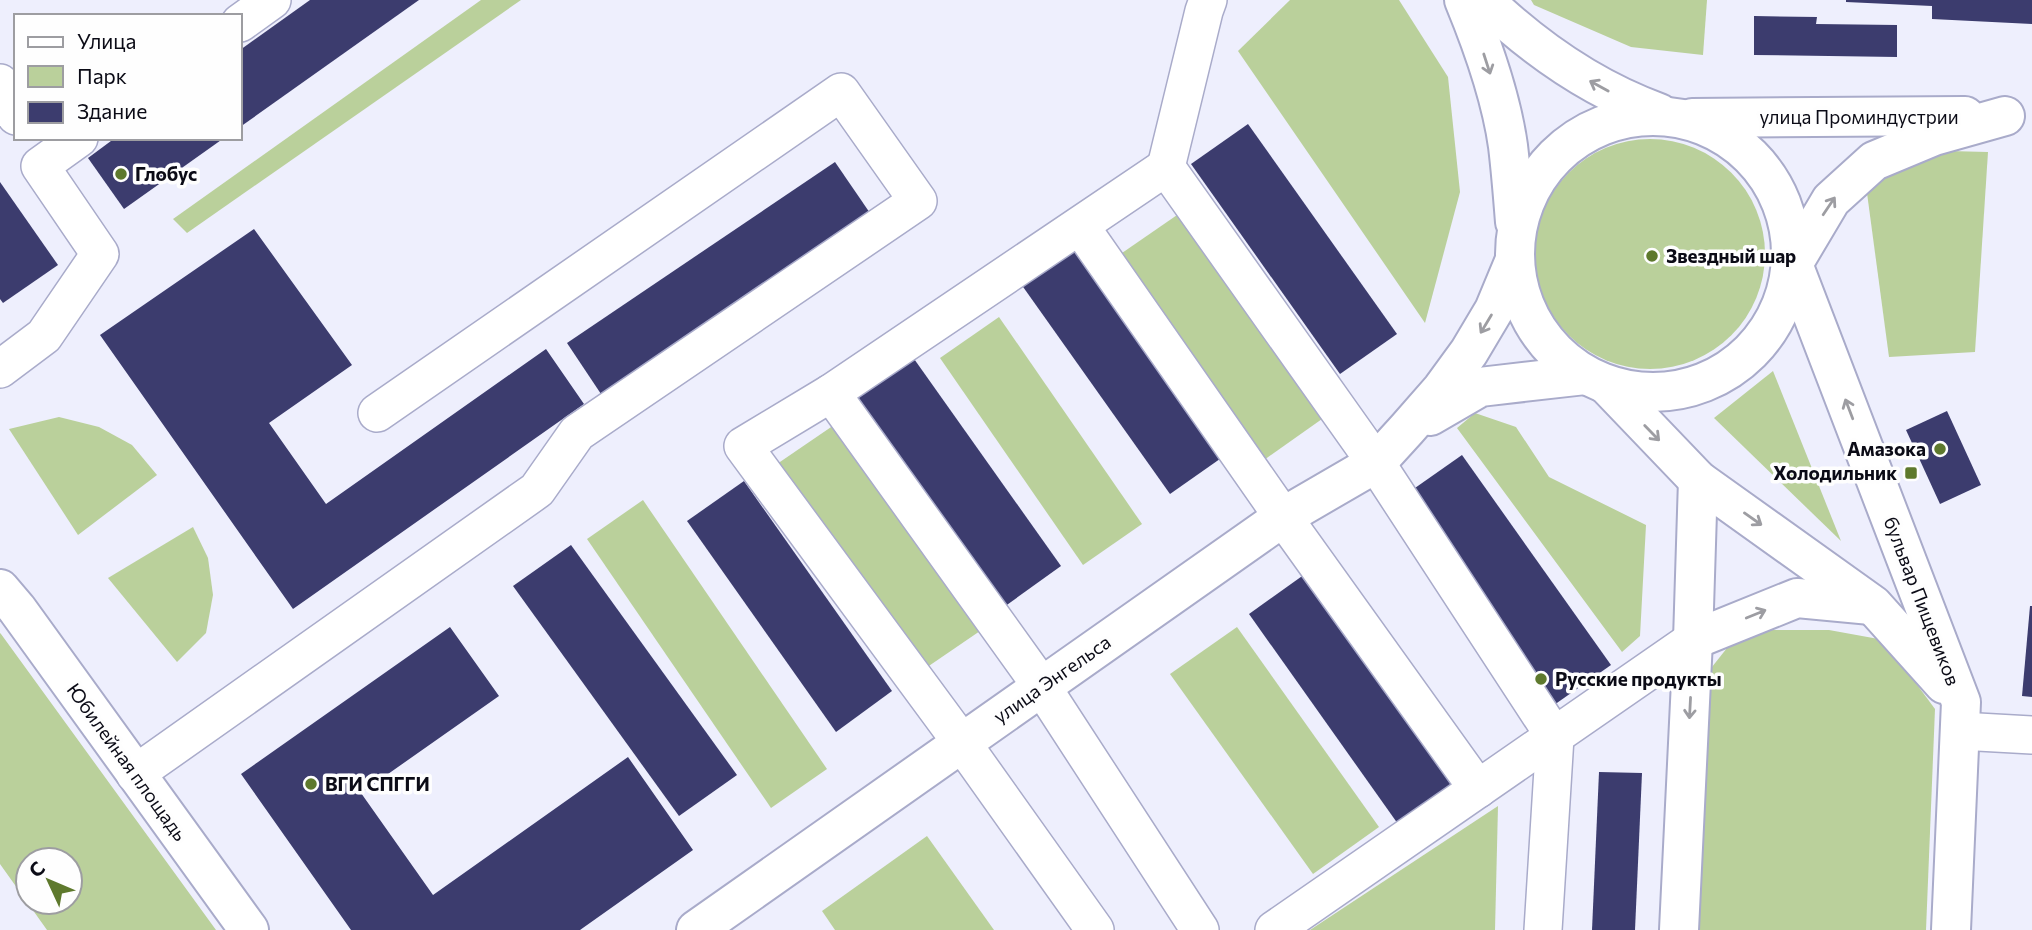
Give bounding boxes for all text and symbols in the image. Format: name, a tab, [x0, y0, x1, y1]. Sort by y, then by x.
legend	[14, 14, 242, 140]
text: Улица	[77, 28, 136, 53]
one-way arrow	[1482, 53, 1495, 75]
text: Парк	[77, 63, 127, 88]
one-way arrow	[1589, 79, 1610, 92]
text: Здание	[77, 98, 147, 123]
street label: улица Проминдустрии	[1759, 105, 1959, 128]
place label: Глобус	[135, 162, 197, 185]
marker: Глобус	[113, 166, 129, 182]
one-way arrow	[1822, 197, 1836, 216]
place label: Звездный шар	[1666, 244, 1796, 267]
marker: Звездный шар	[1644, 248, 1660, 264]
one-way arrow	[1478, 314, 1493, 333]
one-way arrow	[1842, 399, 1854, 421]
one-way arrow	[1644, 424, 1661, 441]
place label: Амазока	[1847, 437, 1926, 460]
marker: Амазока	[1932, 441, 1948, 457]
place label: Холодильник	[1773, 461, 1897, 484]
marker: Холодильник	[1903, 465, 1919, 481]
one-way arrow	[1743, 512, 1762, 526]
street label: бульвар Пищевиков	[1880, 513, 1965, 689]
one-way arrow	[1745, 607, 1767, 620]
street label: улица Энгельса	[989, 630, 1115, 727]
place label: Русские продукты	[1555, 667, 1722, 690]
marker: Русские продукты	[1533, 671, 1549, 687]
street label: Юбилейная площадь	[63, 678, 192, 845]
one-way arrow	[1683, 697, 1696, 720]
place label: ВГИ СПГГИ	[325, 772, 430, 795]
marker: ВГИ СПГГИ	[303, 776, 319, 792]
north arrow	[14, 846, 84, 916]
text: С	[24, 856, 49, 882]

